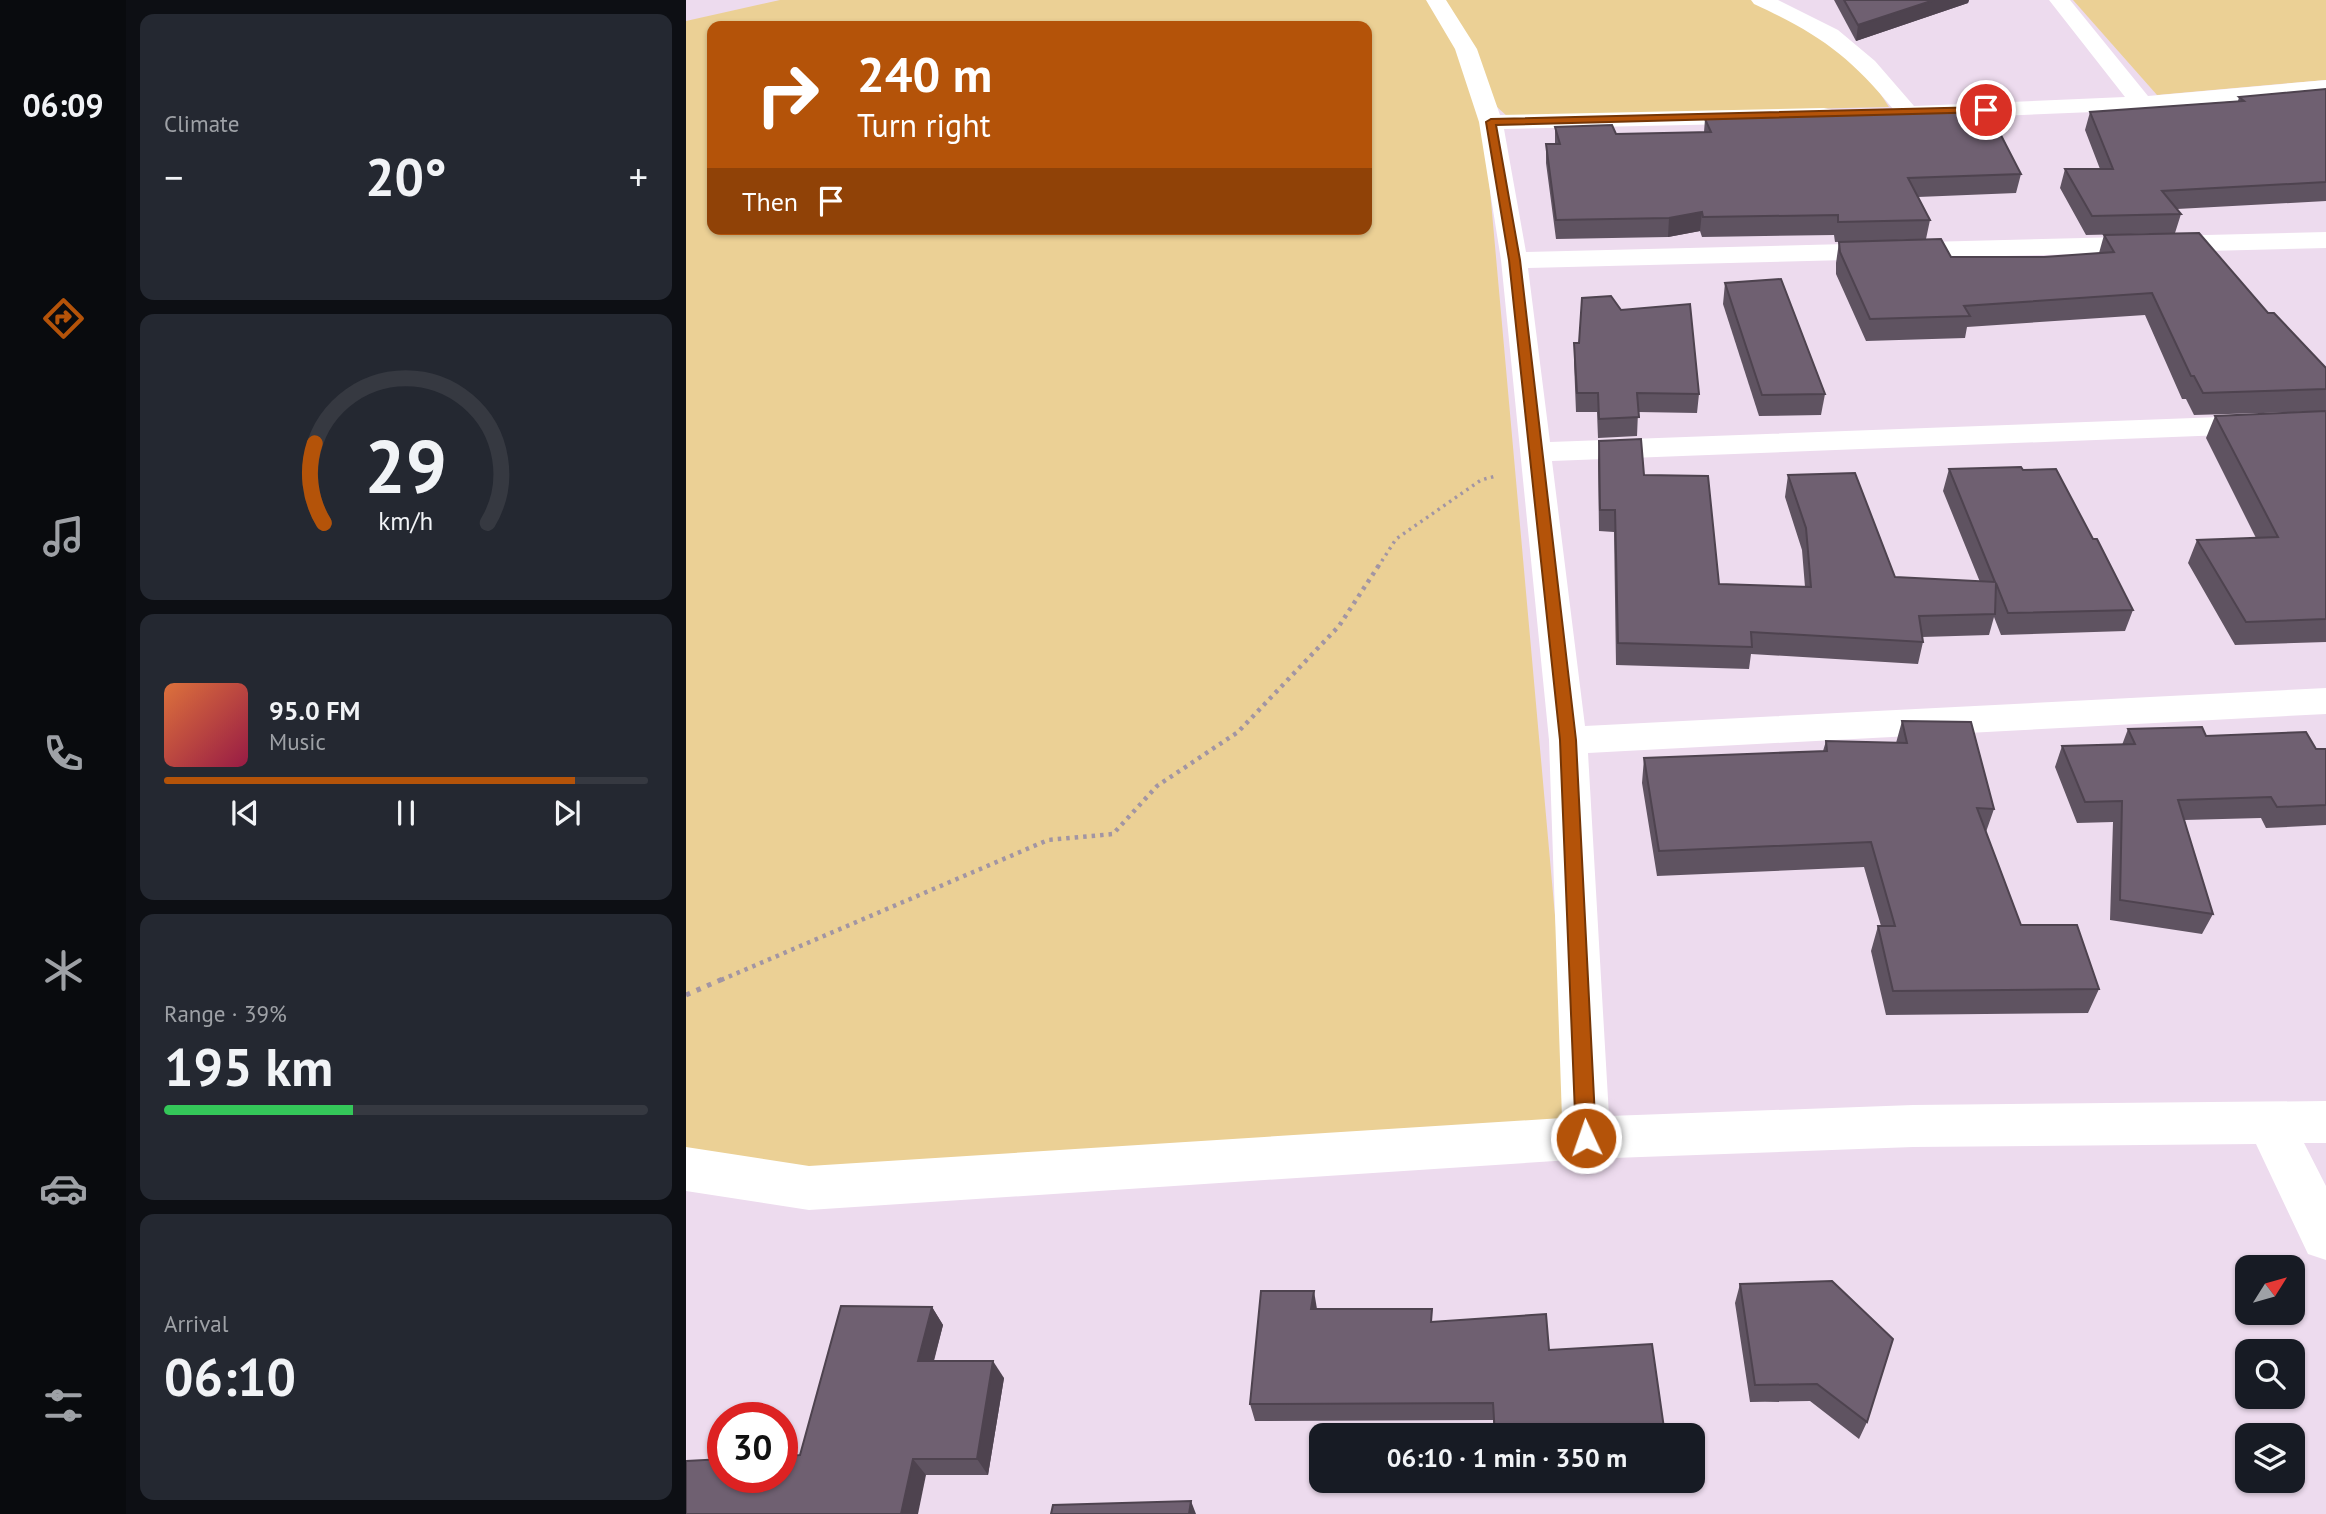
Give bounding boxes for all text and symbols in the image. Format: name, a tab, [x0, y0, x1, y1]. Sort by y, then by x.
text: 240 m	[857, 42, 992, 106]
icon: right	[742, 49, 833, 140]
pin	[1956, 80, 2016, 140]
text: 06:09	[22, 84, 104, 126]
icon: arrive	[1967, 91, 2005, 129]
text: Turn right	[857, 104, 991, 146]
text: Climate	[164, 109, 239, 138]
text: 20°	[365, 143, 447, 210]
text: −	[164, 152, 183, 201]
text: +	[629, 152, 648, 201]
icon: arrive	[812, 182, 850, 220]
text: Then	[742, 185, 798, 218]
icon: directions	[39, 294, 88, 343]
text: 29	[365, 419, 447, 513]
text: km/h	[379, 505, 433, 537]
icon: music	[39, 512, 88, 561]
text: 95.0 FM	[269, 694, 360, 727]
text: Music	[269, 727, 326, 756]
icon: phone	[39, 729, 88, 778]
icon: previous	[226, 794, 264, 832]
icon: pause	[387, 794, 425, 832]
icon: next	[548, 794, 586, 832]
icon: climate	[39, 946, 88, 995]
text: Range · 39%	[164, 999, 287, 1028]
text: 195 km	[164, 1033, 333, 1100]
position arrow	[1549, 1101, 1623, 1175]
icon: car	[39, 1164, 88, 1213]
north arrow	[2235, 1255, 2305, 1325]
map controls	[2235, 1255, 2305, 1493]
text: Arrival	[164, 1309, 228, 1338]
button: search	[2235, 1339, 2305, 1409]
text: 06:10	[164, 1343, 296, 1410]
icon: filters	[39, 1381, 88, 1430]
speed limit sign: 30	[707, 1402, 798, 1493]
button: layers	[2235, 1423, 2305, 1493]
text: 06:10 · 1 min · 350 m	[1387, 1441, 1627, 1474]

